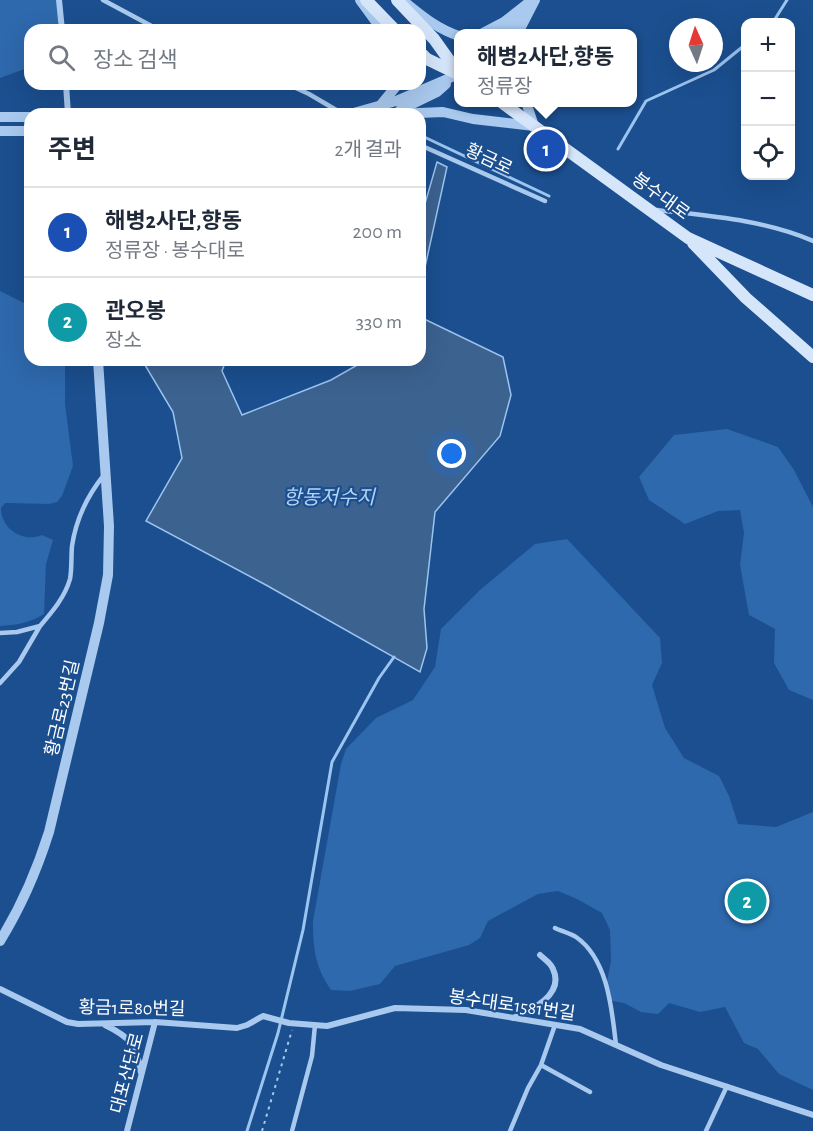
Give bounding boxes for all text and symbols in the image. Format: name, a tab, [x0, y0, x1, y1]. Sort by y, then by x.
north arrow	[669, 18, 723, 72]
map controls	[741, 18, 795, 180]
button: +	[741, 18, 795, 72]
search box	[24, 24, 426, 90]
popup	[454, 29, 637, 107]
icon: search	[45, 41, 78, 74]
text: 해병2사단,향동	[477, 46, 614, 68]
text: 장소 검색	[93, 49, 178, 71]
button: −	[741, 72, 795, 126]
text: 정류장	[477, 77, 532, 97]
pin: 1	[526, 126, 566, 172]
button: locate	[741, 126, 795, 180]
text: 주변	[48, 137, 96, 163]
street label: 황금로	[462, 139, 516, 179]
text: 2개 결과	[334, 140, 402, 160]
street label: 봉수대로	[628, 169, 693, 224]
text: 해병2사단,향동	[105, 210, 242, 232]
text: 1	[64, 222, 71, 242]
text: 200 m	[352, 222, 402, 242]
text: 정류장 · 봉수대로	[105, 241, 245, 261]
text: 관오봉	[105, 300, 166, 322]
text: 2	[63, 312, 72, 332]
text: 330 m	[356, 312, 402, 332]
text: 장소	[105, 331, 142, 351]
your location	[437, 439, 466, 468]
water label: 항동저수지	[283, 487, 377, 508]
street label: 황금로23번길	[41, 658, 83, 758]
pin: 2	[728, 878, 766, 924]
street label: 봉수대로1581번길	[447, 987, 577, 1024]
street label: 황금1로80번길	[78, 997, 186, 1019]
street label: 대포산단로	[108, 1031, 147, 1116]

